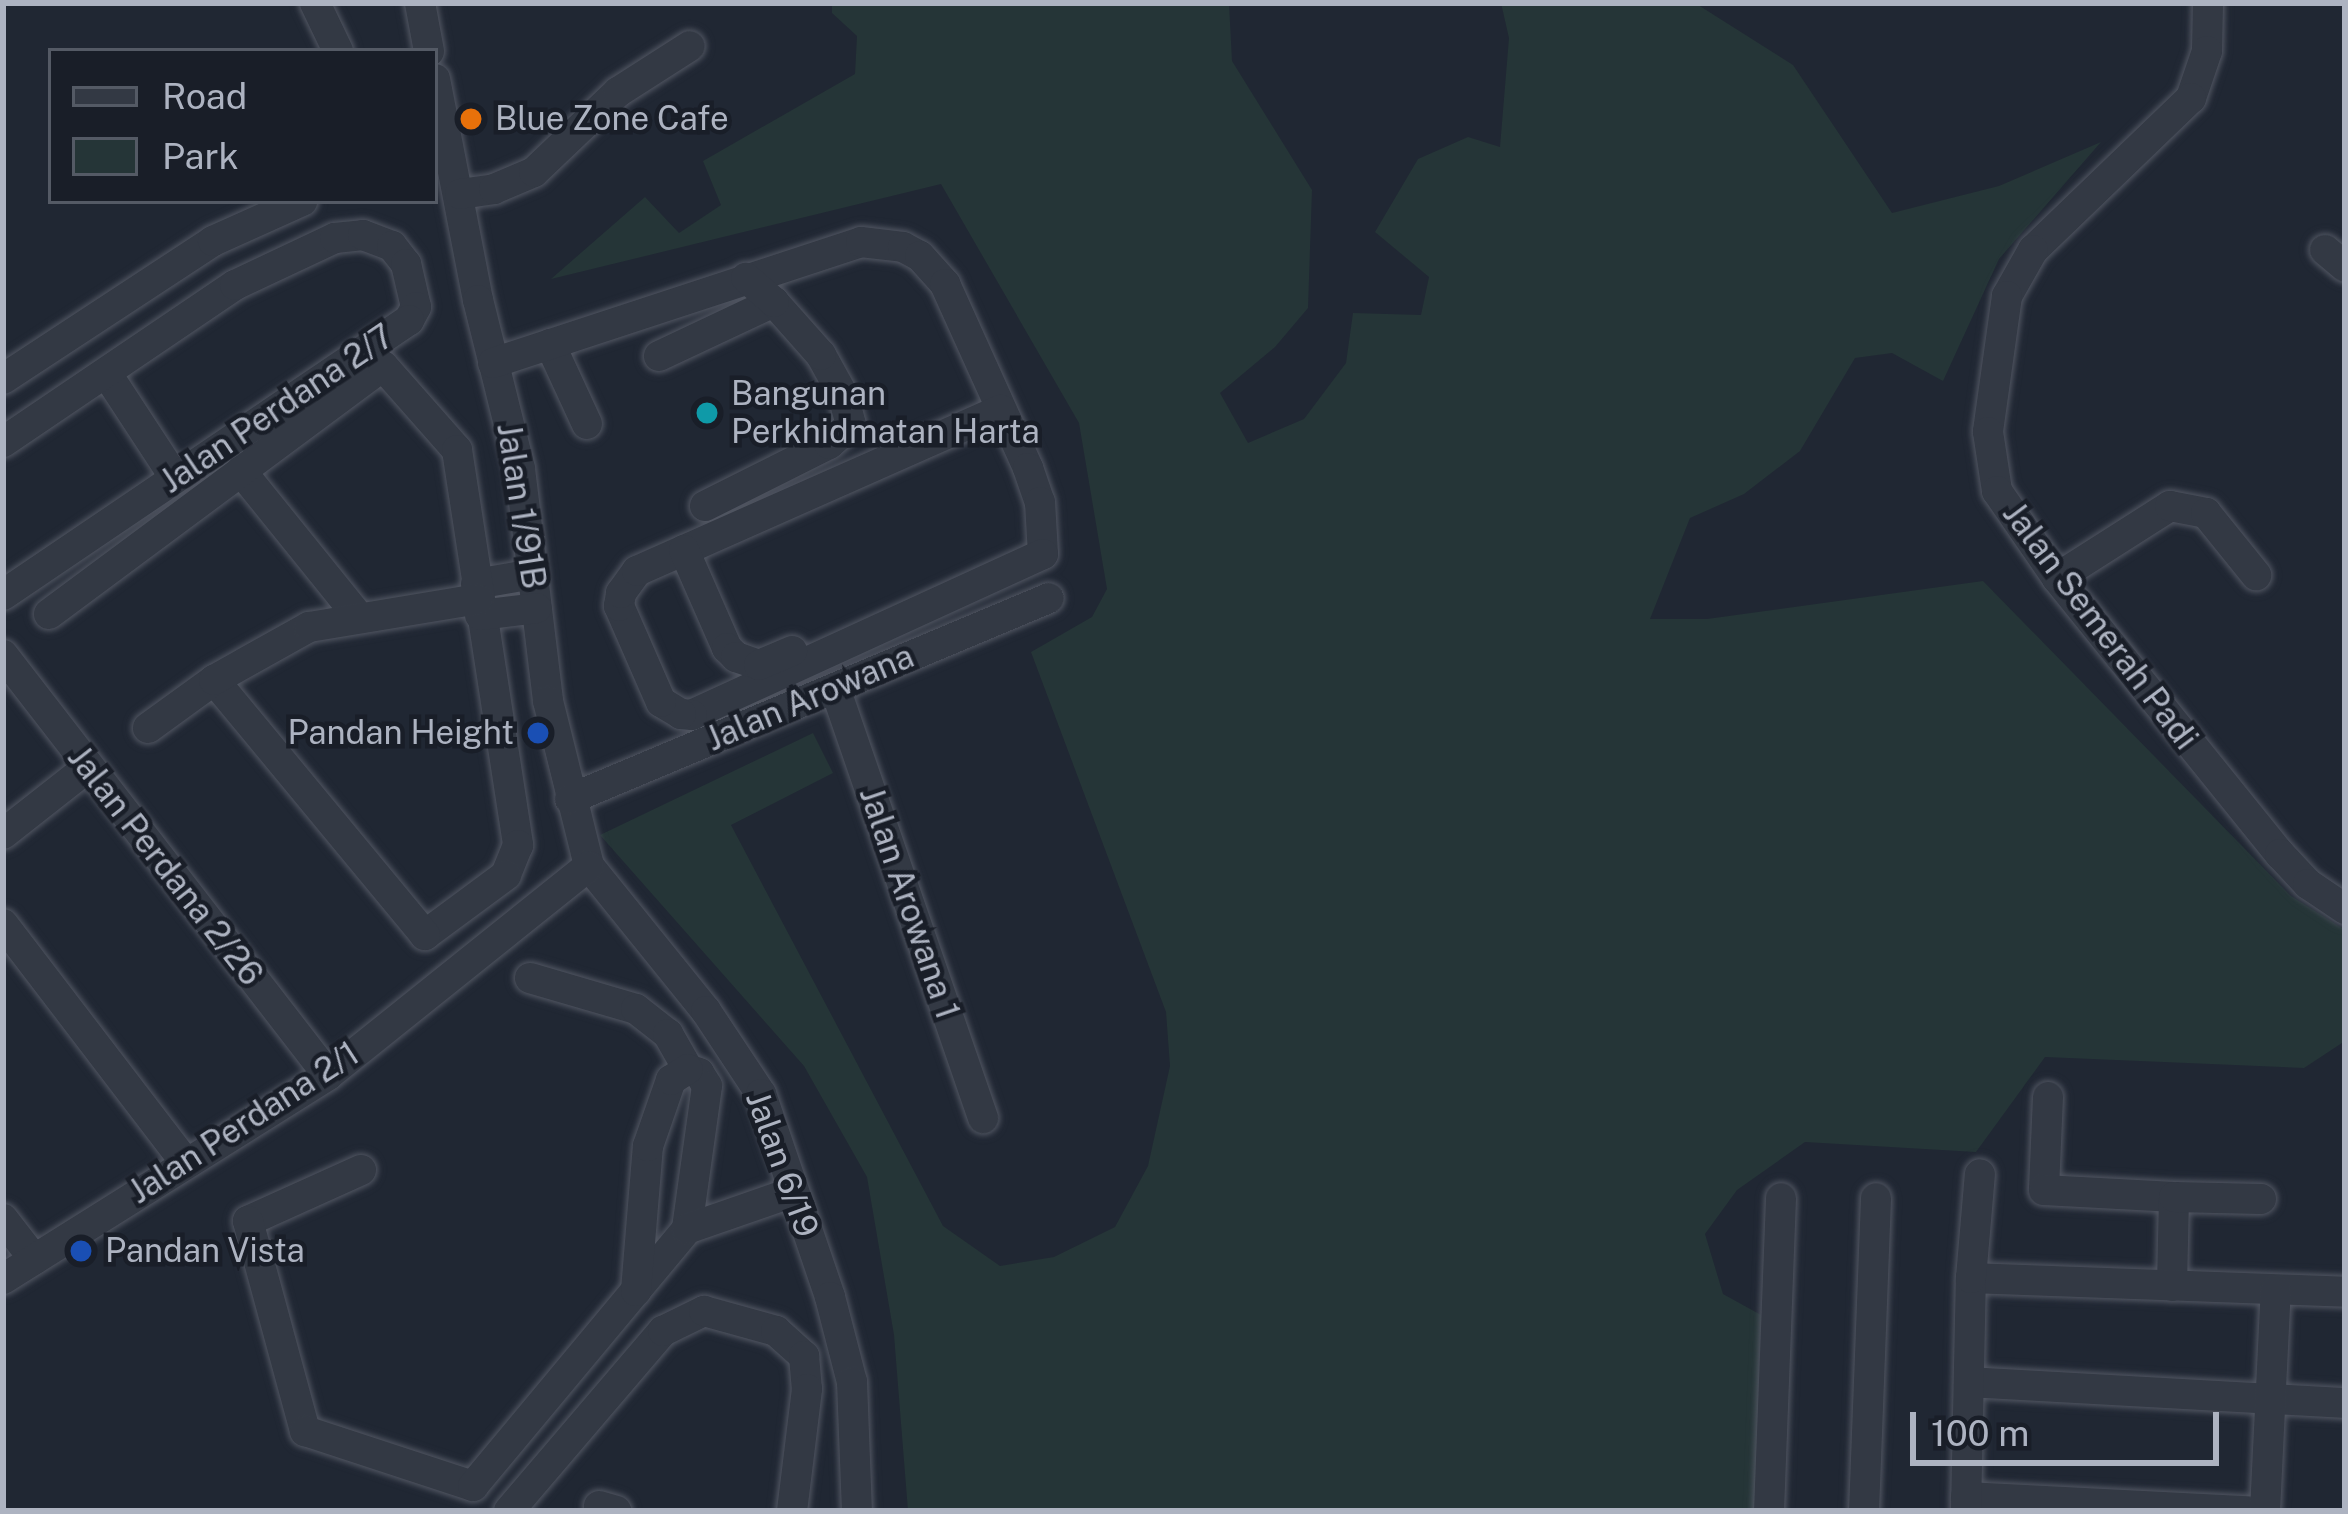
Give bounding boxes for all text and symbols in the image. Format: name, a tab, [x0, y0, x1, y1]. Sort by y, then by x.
legend	[48, 48, 438, 204]
text: Road	[162, 75, 247, 117]
place label: Blue Zone Cafe	[495, 99, 729, 139]
marker: Blue Zone Cafe	[458, 106, 484, 132]
text: Park	[162, 135, 239, 177]
street label: Jalan Perdana 2/7	[153, 316, 401, 502]
place label: Bangunan Perkhidmatan Harta	[731, 374, 1040, 452]
marker: Bangunan Perkhidmatan Harta	[694, 400, 720, 426]
street label: Jalan 1/91B	[488, 420, 554, 592]
street label: Jalan Semerah Padi	[1994, 495, 2206, 757]
street label: Jalan Arowana	[700, 636, 920, 760]
place label: Pandan Height	[287, 713, 514, 753]
marker: Pandan Height	[525, 720, 551, 746]
street label: Jalan Perdana 2/26	[59, 738, 271, 994]
street label: Jalan Arowana 1	[851, 782, 967, 1024]
street label: Jalan Perdana 2/1	[122, 1034, 366, 1212]
street label: Jalan 6/19	[737, 1086, 827, 1242]
place label: Pandan Vista	[105, 1231, 306, 1271]
marker: Pandan Vista	[68, 1238, 94, 1264]
scale bar	[1916, 1388, 2225, 1462]
text: 100 m	[1931, 1412, 2029, 1454]

